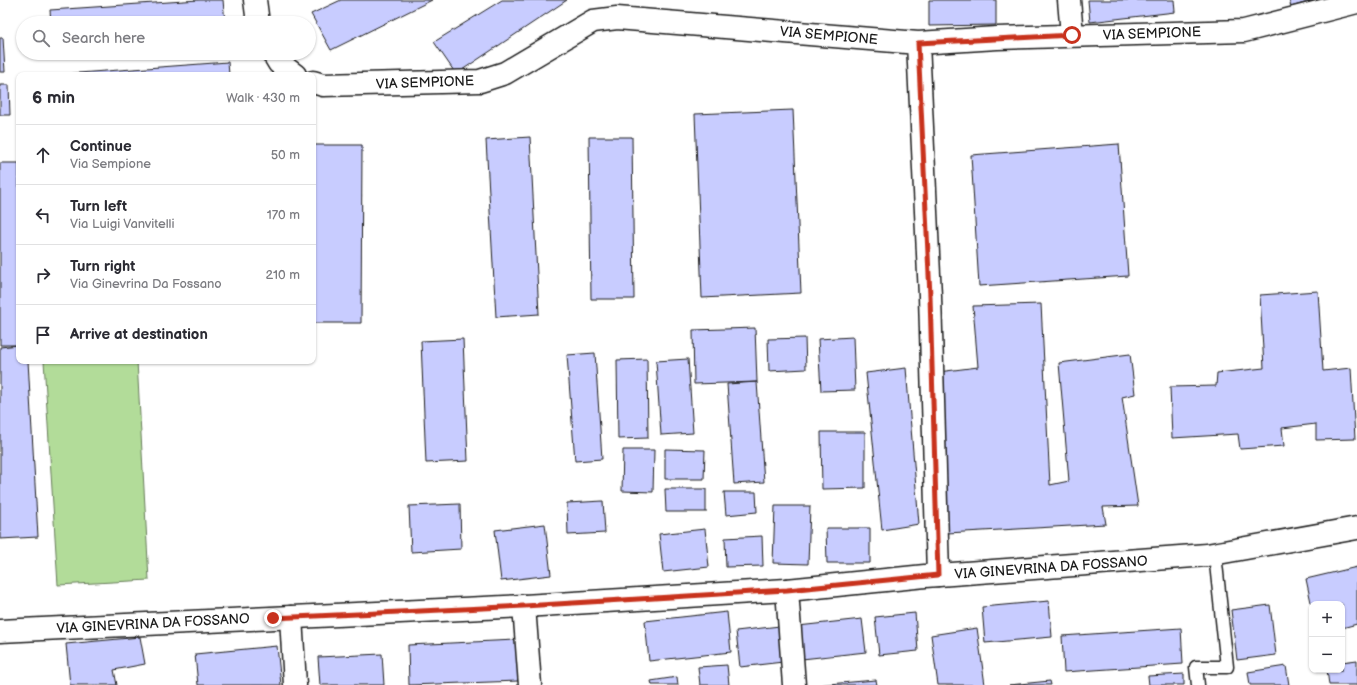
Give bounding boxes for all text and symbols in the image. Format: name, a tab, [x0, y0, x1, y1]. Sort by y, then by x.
search box	[16, 16, 316, 60]
street label: VIA SEMPIONE	[779, 23, 879, 48]
street label: VIA SEMPIONE	[1103, 23, 1201, 44]
route start	[1063, 26, 1081, 44]
icon: search	[30, 27, 52, 49]
text: Search here	[62, 29, 145, 48]
street label: VIA SEMPIONE	[376, 72, 474, 93]
text: 6 min	[32, 88, 75, 108]
text: Walk · 430 m	[226, 90, 300, 106]
text: Continue	[70, 137, 132, 156]
icon: ahead	[32, 144, 54, 166]
text: 50 m	[271, 147, 300, 163]
text: Via Sempione	[70, 156, 151, 172]
text: Turn left	[70, 197, 127, 216]
icon: left	[32, 204, 54, 226]
text: 170 m	[267, 207, 300, 223]
text: Via Luigi Vanvitelli	[70, 216, 175, 232]
text: Turn right	[70, 257, 135, 276]
icon: right	[32, 264, 54, 286]
text: 210 m	[266, 267, 300, 283]
text: Via Ginevrina Da Fossano	[70, 276, 222, 292]
icon: arrive	[32, 324, 54, 346]
text: Arrive at destination	[70, 325, 208, 344]
street label: VIA GINEVRINA DA FOSSANO	[954, 552, 1148, 583]
map controls	[1309, 601, 1345, 673]
button: +	[1309, 601, 1345, 637]
route end	[264, 609, 282, 627]
street label: VIA GINEVRINA DA FOSSANO	[56, 610, 250, 637]
button: −	[1309, 637, 1345, 673]

